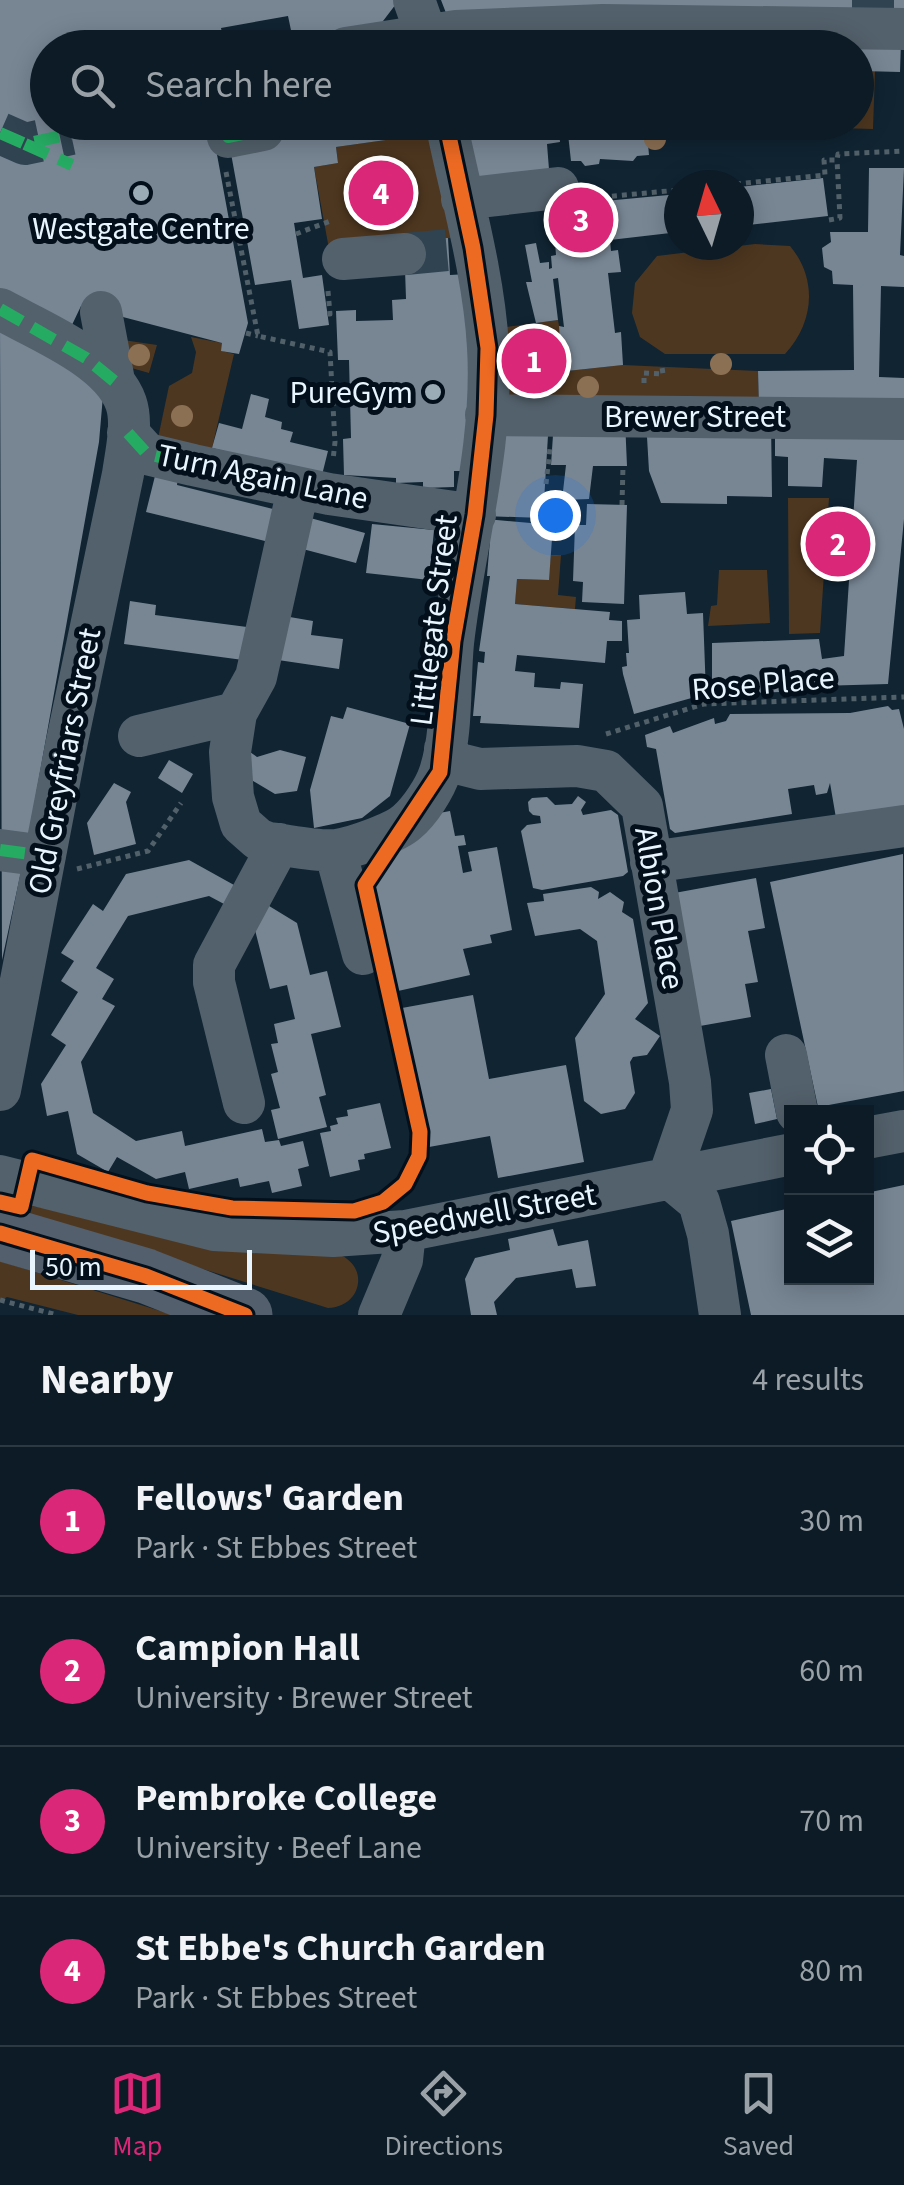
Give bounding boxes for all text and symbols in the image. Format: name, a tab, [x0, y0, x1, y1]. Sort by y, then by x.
search box	[30, 30, 874, 140]
icon: search	[65, 58, 120, 113]
text: Search here	[145, 58, 332, 112]
pin: 4	[348, 156, 414, 230]
north arrow	[664, 170, 754, 260]
marker: Westgate Centre	[130, 182, 152, 204]
pin: 3	[548, 182, 614, 258]
place label: Westgate Centre	[32, 206, 250, 252]
pin: 1	[502, 324, 566, 398]
place label: PureGym	[290, 370, 413, 416]
marker: PureGym	[422, 381, 444, 403]
street label: Brewer Street	[604, 394, 786, 440]
street label: Turn Again Lane	[153, 432, 372, 522]
your location	[530, 490, 581, 541]
pin: 2	[806, 506, 870, 582]
street label: Littlegate Street	[398, 512, 470, 728]
street label: Old Greyfriars Street	[17, 624, 113, 898]
street label: Rose Place	[690, 655, 836, 713]
street label: Albion Place	[622, 823, 696, 993]
map controls	[784, 1105, 874, 1285]
button: locate	[784, 1105, 874, 1195]
street label: Speedwell Street	[369, 1172, 600, 1256]
button: layers	[784, 1195, 874, 1285]
scale bar	[30, 1245, 252, 1290]
text: 50 m	[45, 1247, 102, 1287]
text: Nearby	[40, 1350, 174, 1410]
text: 4 results	[752, 1357, 864, 1403]
text: Fellows' Garden	[135, 1471, 404, 1525]
text: 1	[64, 1498, 81, 1544]
text: 30 m	[799, 1498, 864, 1544]
text: Park · St Ebbes Street	[135, 1525, 417, 1571]
text: Campion Hall	[135, 1621, 360, 1675]
text: 2	[64, 1648, 81, 1694]
text: 60 m	[799, 1648, 864, 1694]
text: University · Brewer Street	[135, 1675, 473, 1721]
text: Pembroke College	[135, 1771, 437, 1825]
text: 3	[64, 1798, 81, 1844]
text: 70 m	[799, 1798, 864, 1844]
text: University · Beef Lane	[135, 1825, 422, 1871]
text: St Ebbe's Church Garden	[135, 1921, 546, 1975]
text: 4	[64, 1948, 81, 1994]
text: 80 m	[799, 1948, 864, 1994]
text: Park · St Ebbes Street	[135, 1975, 417, 2021]
tab: Map	[110, 2066, 165, 2166]
tab: Directions	[385, 2066, 503, 2166]
tab: Saved	[723, 2066, 794, 2166]

